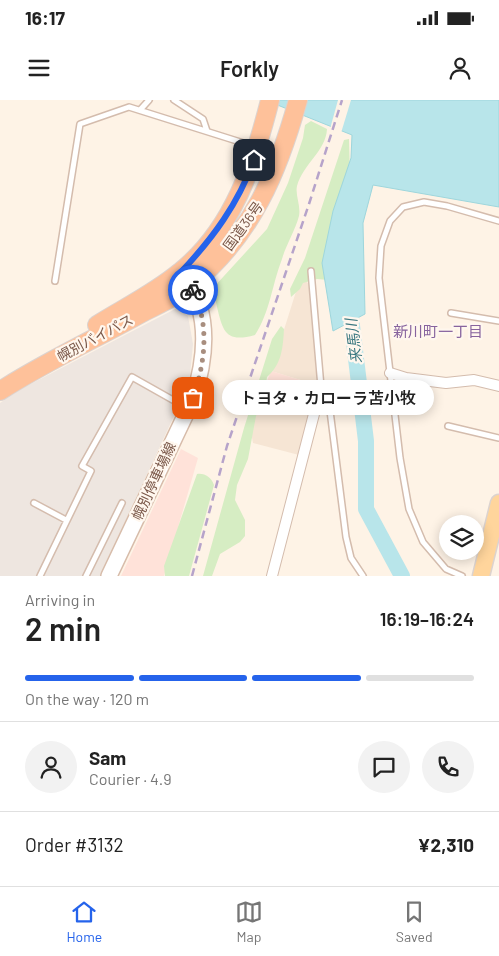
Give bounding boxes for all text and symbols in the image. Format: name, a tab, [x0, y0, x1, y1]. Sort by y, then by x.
text: 16:17	[25, 6, 65, 29]
icon: menu	[25, 54, 53, 82]
icon: person	[446, 54, 474, 82]
text: Forkly	[220, 55, 279, 81]
pin	[233, 139, 275, 181]
icon: home	[240, 146, 268, 174]
street label: 国道36号	[219, 198, 266, 254]
courier	[168, 265, 218, 315]
icon: bike	[179, 276, 207, 304]
street label: 幌別バイパス	[54, 310, 136, 365]
water label: 来馬川	[341, 316, 365, 365]
district label: 新川町一丁目	[393, 322, 483, 340]
pin	[172, 377, 214, 419]
callout: トヨタ・カローラ苫小牧	[223, 380, 436, 416]
icon: bag	[179, 384, 207, 412]
text: トヨタ・カローラ苫小牧	[240, 388, 416, 407]
street label: 幌別停車場線	[128, 439, 179, 522]
map controls	[439, 515, 484, 560]
button: layers	[439, 515, 484, 560]
text: Arriving in	[25, 590, 95, 609]
text: 16:19–16:24	[380, 607, 474, 630]
text: 2 min	[25, 609, 101, 647]
text: On the way · 120 m	[25, 689, 149, 708]
button: person	[25, 741, 77, 793]
button: chat	[358, 741, 410, 793]
button: phone	[422, 741, 474, 793]
text: Sam	[89, 746, 126, 769]
text: Courier · 4.9	[89, 769, 172, 788]
text: Order #3132	[25, 833, 124, 856]
text: ¥2,310	[418, 833, 474, 856]
tab: Home	[66, 898, 102, 945]
tab: Map	[235, 898, 263, 945]
tab: Saved	[396, 898, 433, 945]

